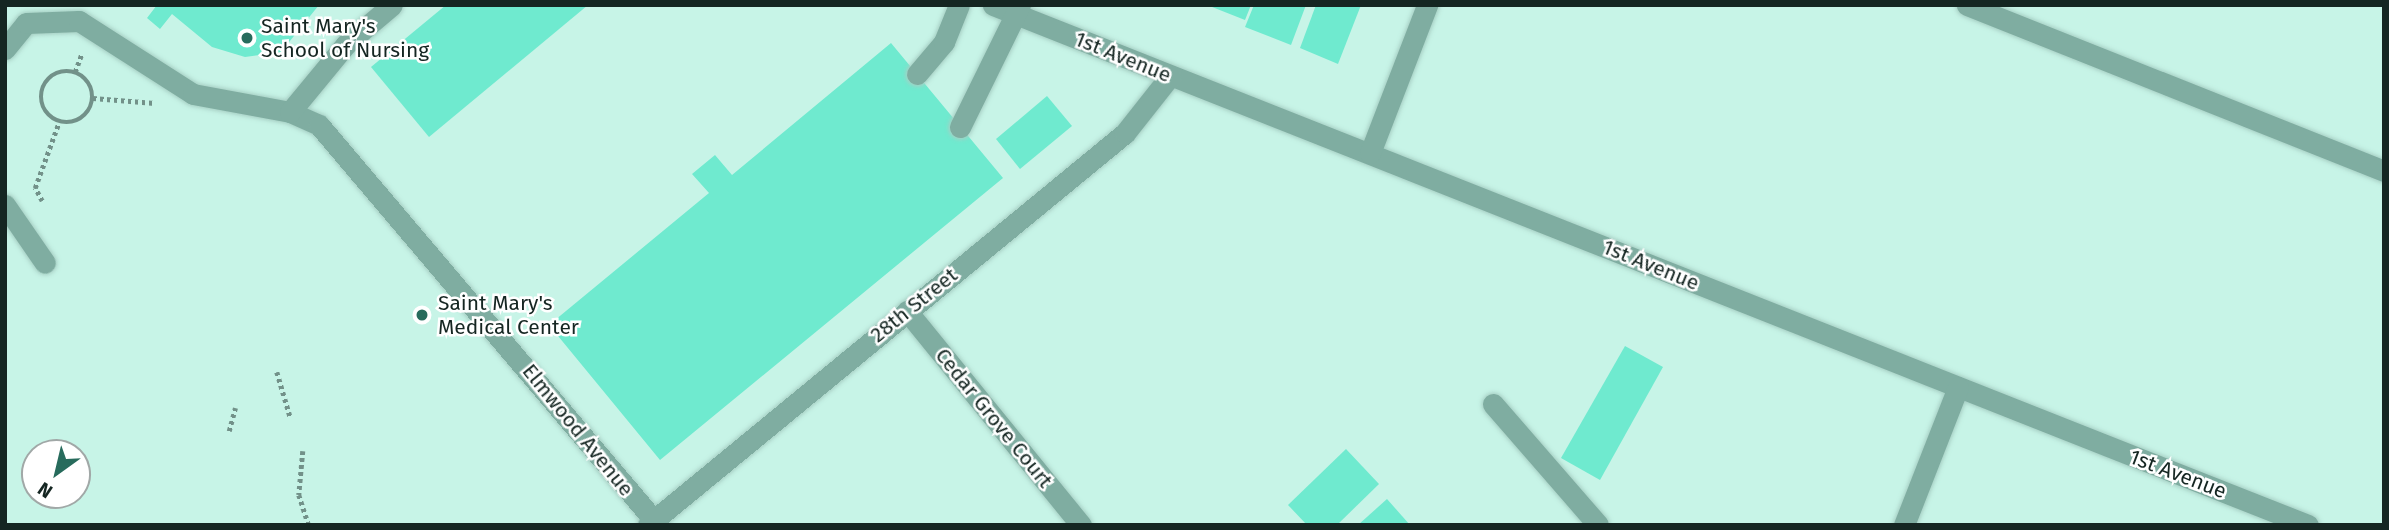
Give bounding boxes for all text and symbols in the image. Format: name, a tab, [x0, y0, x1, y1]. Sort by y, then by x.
place label: Saint Mary's School of Nursing	[261, 13, 429, 63]
street label: 1st Avenue	[1071, 26, 1175, 88]
marker: Saint Mary's School of Nursing	[239, 30, 255, 46]
street label: 1st Avenue	[1599, 234, 1703, 296]
street label: 28th Street	[866, 262, 962, 348]
place label: Saint Mary's Medical Center	[438, 290, 579, 340]
marker: Saint Mary's Medical Center	[412, 305, 432, 325]
street label: Cedar Grove Court	[930, 343, 1058, 493]
street label: Elmwood Avenue	[517, 359, 639, 501]
north arrow	[21, 439, 91, 509]
street label: 1st Avenue	[2126, 444, 2230, 504]
text: N	[33, 477, 57, 503]

